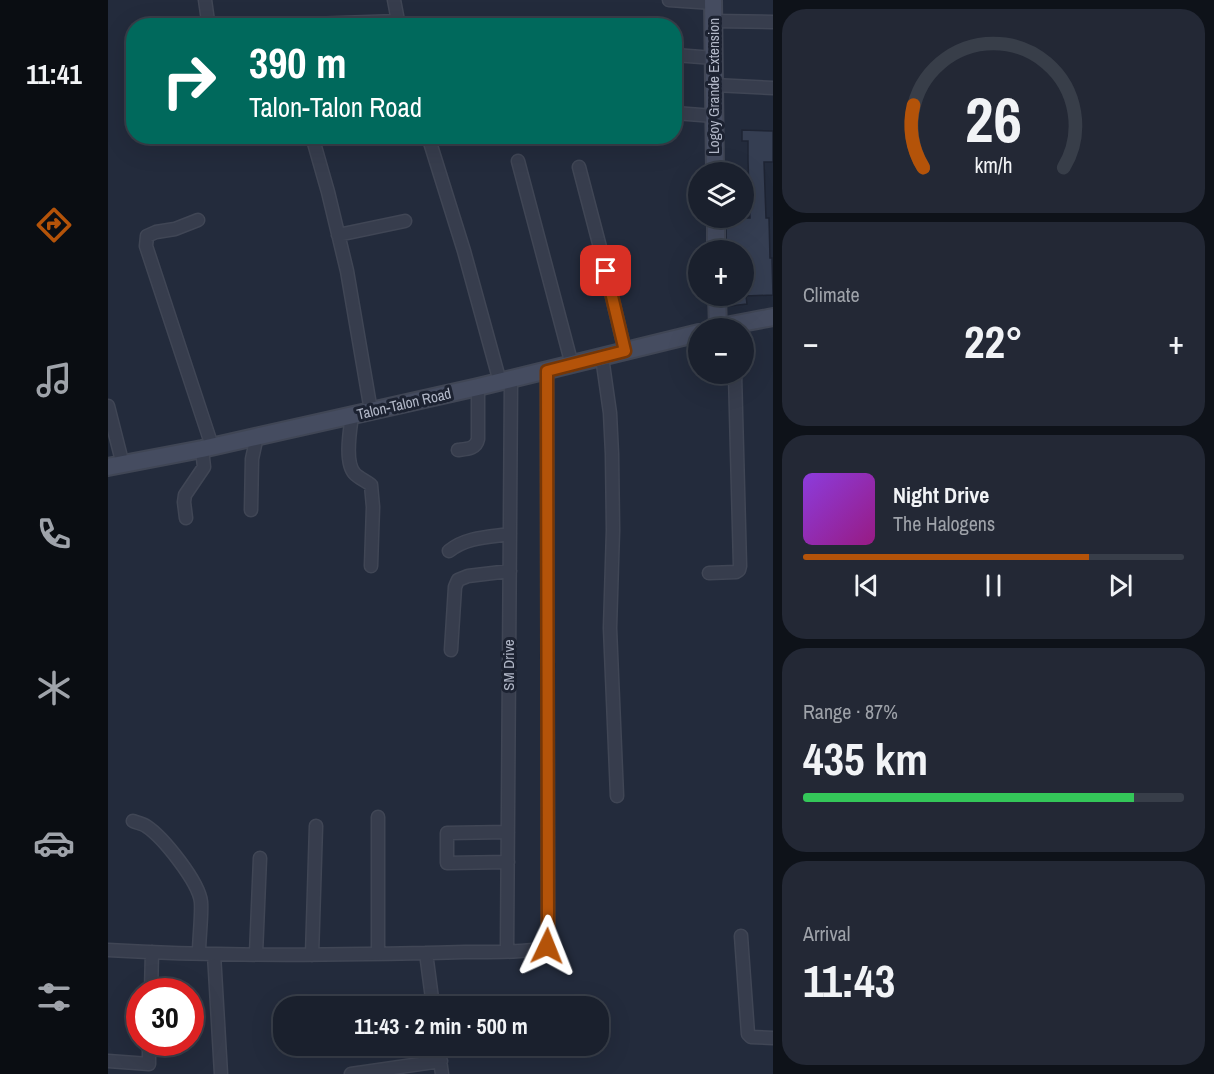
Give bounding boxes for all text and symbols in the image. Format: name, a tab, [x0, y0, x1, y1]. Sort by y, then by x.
street label: Logoy Grande Extension	[703, 18, 724, 154]
text: 390 m	[249, 35, 347, 91]
icon: right	[150, 42, 228, 120]
text: 11:41	[26, 56, 82, 92]
text: 26	[965, 77, 1022, 161]
text: Talon-Talon Road	[249, 89, 422, 125]
text: km/h	[974, 151, 1013, 180]
map controls	[688, 162, 754, 384]
button: layers	[688, 162, 754, 228]
icon: directions	[33, 204, 75, 246]
button: +	[688, 240, 754, 306]
pin	[580, 245, 631, 296]
icon: arrive	[589, 254, 622, 287]
text: Climate	[803, 281, 860, 308]
text: 22°	[964, 311, 1023, 372]
button: −	[688, 318, 754, 384]
text: −	[803, 320, 819, 364]
text: +	[1168, 320, 1184, 364]
icon: music	[33, 359, 75, 401]
street label: Talon-Talon Road	[355, 382, 453, 425]
text: Night Drive	[893, 480, 989, 510]
text: The Halogens	[893, 510, 995, 537]
icon: phone	[33, 513, 75, 555]
icon: previous	[850, 569, 883, 602]
icon: pause	[977, 569, 1010, 602]
icon: next	[1104, 569, 1137, 602]
street label: SM Drive	[498, 639, 519, 691]
icon: climate	[33, 667, 75, 709]
text: Range · 87%	[803, 698, 898, 725]
text: 435 km	[803, 728, 928, 789]
icon: car	[33, 822, 75, 864]
position arrow	[515, 914, 579, 978]
text: Arrival	[803, 920, 850, 947]
text: 11:43	[803, 950, 895, 1011]
icon: filters	[33, 976, 75, 1018]
speed limit sign: 30	[126, 978, 204, 1056]
text: 11:43 · 2 min · 500 m	[354, 1011, 528, 1041]

